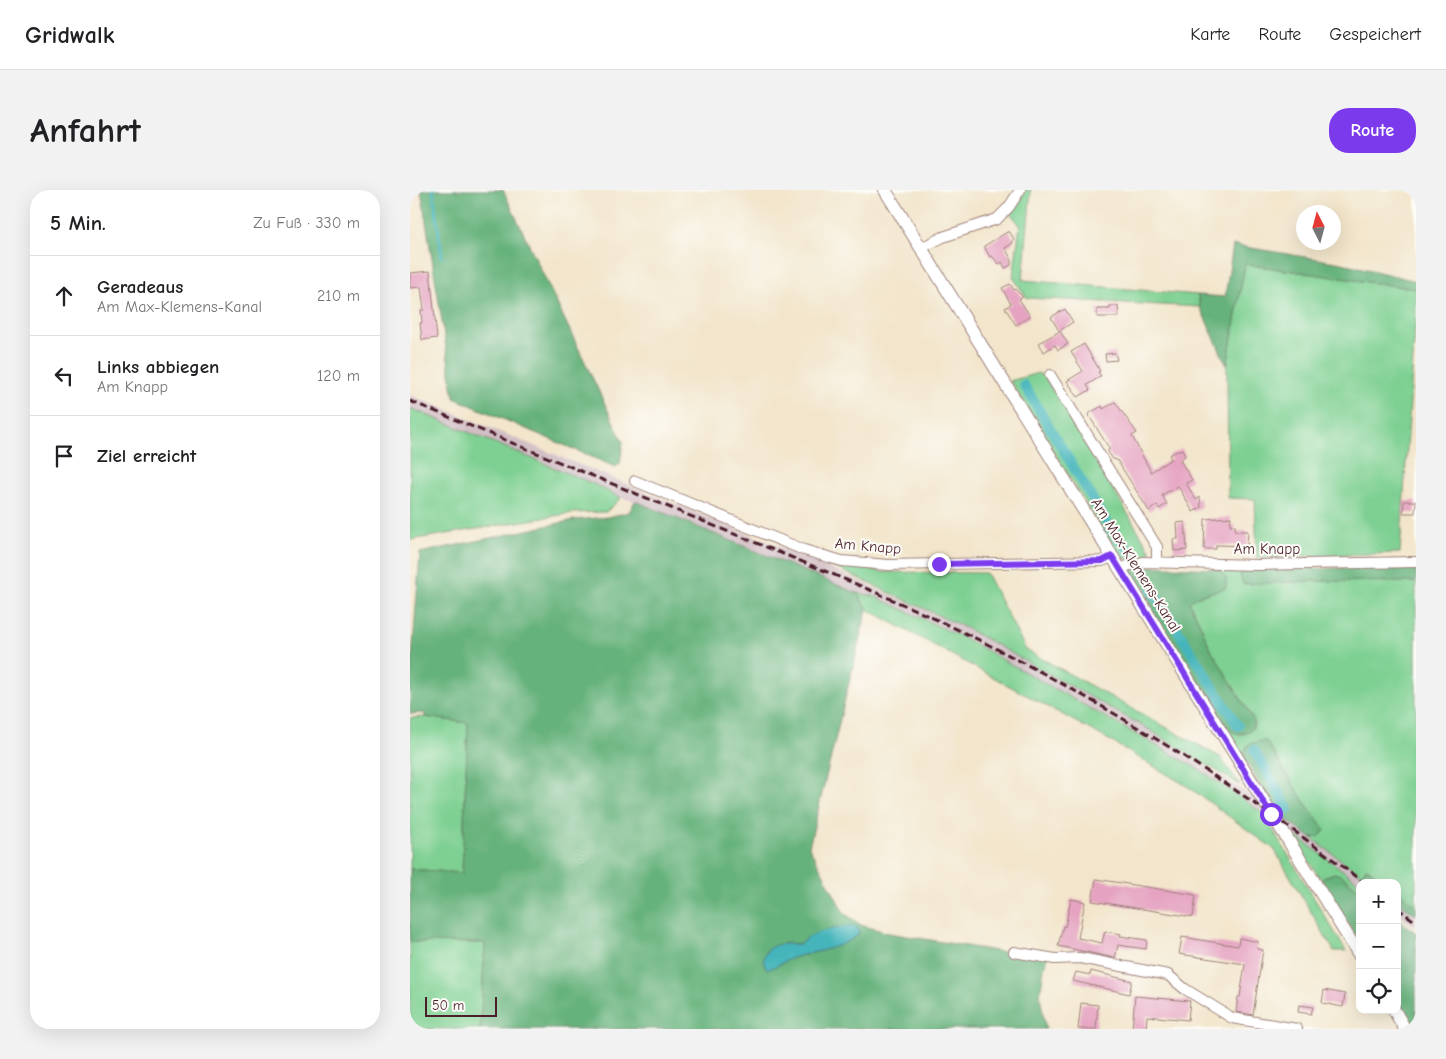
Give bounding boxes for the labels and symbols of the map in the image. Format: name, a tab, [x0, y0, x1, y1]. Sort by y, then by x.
north arrow	[1296, 205, 1341, 250]
street label: Am Max-Klemens-Kanal	[1087, 495, 1185, 635]
street label: Am Knapp	[834, 534, 902, 558]
street label: Am Knapp	[1234, 540, 1300, 558]
route end	[928, 553, 951, 576]
route start	[1260, 803, 1283, 826]
scale bar	[425, 994, 498, 1017]

